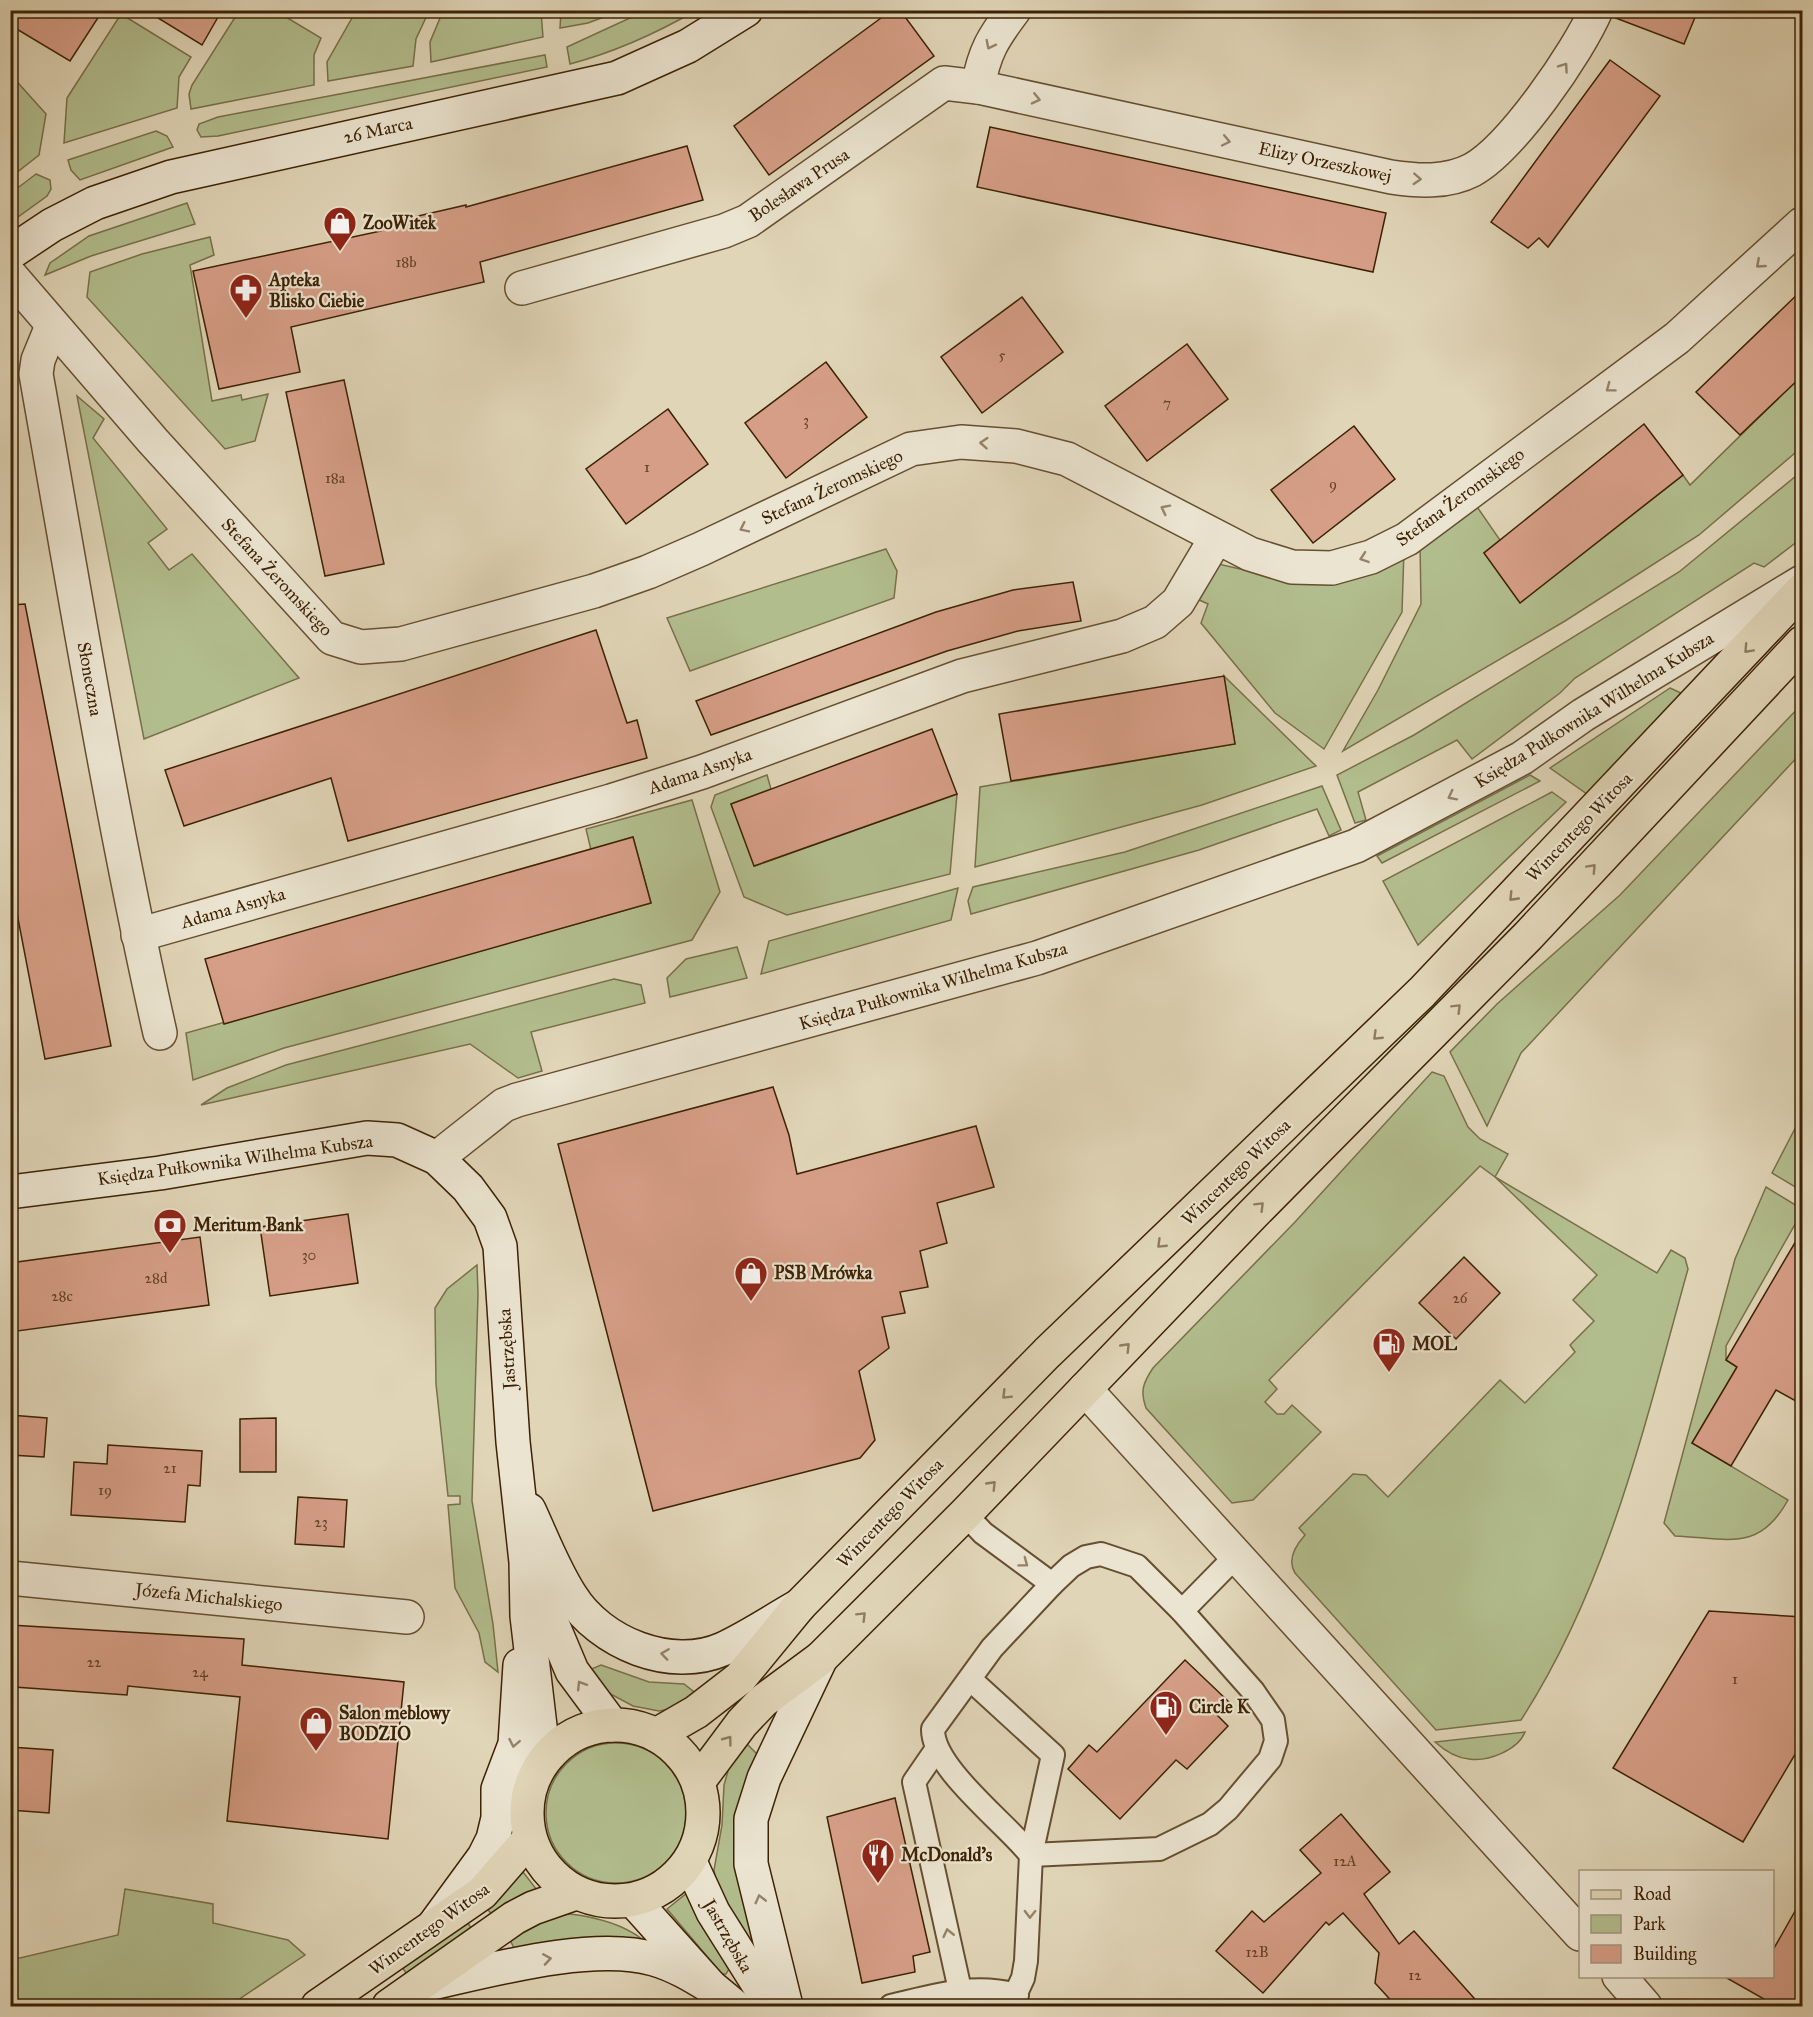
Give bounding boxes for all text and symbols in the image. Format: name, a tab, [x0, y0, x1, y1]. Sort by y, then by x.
one-way arrow	[985, 39, 997, 50]
one-way arrow	[1557, 63, 1568, 74]
one-way arrow	[1030, 92, 1040, 105]
street label: 26 Marca	[341, 112, 415, 148]
one-way arrow	[1221, 134, 1231, 147]
street label: Elizy Orzeszkowej	[1257, 137, 1393, 187]
street label: Bolesława Prusa	[745, 143, 854, 227]
one-way arrow	[1413, 173, 1422, 186]
shop icon: ZooWitek	[322, 205, 358, 252]
place label: ZooWitek	[363, 212, 437, 234]
house number: 18b	[395, 253, 417, 271]
one-way arrow	[1756, 257, 1767, 268]
place label: Apteka Blisko Ciebie	[268, 269, 365, 312]
pharmacy icon: Apteka Blisko Ciebie	[228, 272, 264, 319]
house number: 5	[999, 346, 1006, 364]
one-way arrow	[1605, 380, 1616, 391]
house number: 7	[1163, 394, 1171, 412]
house number: 3	[803, 411, 809, 429]
one-way arrow	[980, 437, 989, 450]
street label: Stefana Żeromskiego	[1391, 442, 1529, 552]
street label: Stefana Żeromskiego	[757, 444, 907, 530]
house number: 1	[644, 458, 650, 476]
house number: 18a	[325, 469, 346, 487]
house number: 9	[1329, 475, 1337, 493]
one-way arrow	[1161, 505, 1172, 516]
street label: Stefana Żeromskiego	[216, 513, 338, 641]
one-way arrow	[740, 521, 751, 533]
one-way arrow	[1359, 551, 1370, 564]
street label: Księdza Pułkownika Wilhelma Kubsza	[1470, 627, 1718, 793]
street label: Słoneczna	[73, 640, 107, 718]
one-way arrow	[1745, 641, 1756, 652]
street label: Adama Asnyka	[645, 743, 755, 799]
street label: Wincentego Witosa	[1521, 767, 1638, 887]
one-way arrow	[1448, 789, 1459, 800]
one-way arrow	[1585, 864, 1596, 875]
street label: Adama Asnyka	[177, 882, 288, 934]
one-way arrow	[1509, 890, 1520, 900]
street label: Księdza Pułkownika Wilhelma Kubsza	[796, 937, 1070, 1035]
one-way arrow	[1449, 1004, 1460, 1015]
one-way arrow	[1373, 1029, 1383, 1040]
street label: Wincentego Witosa	[1177, 1114, 1296, 1231]
street label: Księdza Pułkownika Wilhelma Kubsza	[96, 1130, 375, 1190]
one-way arrow	[1253, 1203, 1264, 1214]
bank icon: Meritum Bank	[152, 1207, 188, 1254]
place label: Meritum Bank	[193, 1214, 304, 1236]
one-way arrow	[1157, 1237, 1168, 1248]
house number: 30	[302, 1246, 316, 1264]
shop icon: PSB Mrówka	[733, 1255, 769, 1302]
place label: PSB Mrówka	[774, 1262, 873, 1284]
house number: 28d	[145, 1269, 168, 1287]
house number: 28c	[51, 1287, 73, 1305]
house number: 26	[1452, 1289, 1469, 1307]
street label: Jastrzębska	[493, 1307, 522, 1392]
fuel station icon: MOL	[1371, 1326, 1407, 1373]
place label: MOL	[1412, 1333, 1458, 1355]
one-way arrow	[1118, 1343, 1129, 1354]
one-way arrow	[1003, 1388, 1014, 1399]
street label: Wincentego Witosa	[832, 1453, 949, 1573]
house number: 21	[163, 1459, 177, 1477]
house number: 19	[98, 1481, 112, 1499]
one-way arrow	[985, 1481, 996, 1492]
house number: 23	[314, 1513, 328, 1531]
one-way arrow	[1017, 1556, 1028, 1567]
street label: Józefa Michalskiego	[132, 1578, 284, 1617]
one-way arrow	[854, 1613, 865, 1624]
one-way arrow	[660, 1649, 669, 1661]
house number: 22	[87, 1653, 102, 1671]
house number: 24	[192, 1663, 209, 1681]
house number: 1	[1732, 1670, 1738, 1688]
one-way arrow	[578, 1680, 589, 1691]
fuel station icon: Circle K	[1148, 1689, 1184, 1736]
place label: Circle K	[1189, 1696, 1251, 1718]
place label: Salon meblowy BODZIO	[339, 1702, 452, 1745]
shop icon: Salon meblowy BODZIO	[298, 1705, 334, 1752]
one-way arrow	[721, 1736, 732, 1747]
one-way arrow	[508, 1738, 521, 1748]
restaurant icon: McDonald's	[860, 1837, 896, 1884]
place label: McDonald's	[901, 1844, 993, 1866]
house number: 12A	[1333, 1852, 1357, 1870]
legend	[1579, 1870, 1774, 1978]
street label: Wincentego Witosa	[364, 1878, 494, 1981]
text: Road	[1633, 1883, 1671, 1905]
street label: Jastrzębska	[696, 1894, 758, 1977]
one-way arrow	[755, 1894, 768, 1904]
one-way arrow	[1023, 1909, 1036, 1918]
text: Park	[1633, 1913, 1666, 1935]
one-way arrow	[942, 1928, 955, 1938]
house number: 12B	[1245, 1943, 1269, 1961]
text: Building	[1633, 1943, 1697, 1966]
one-way arrow	[543, 1954, 552, 1966]
house number: 12	[1408, 1966, 1422, 1984]

